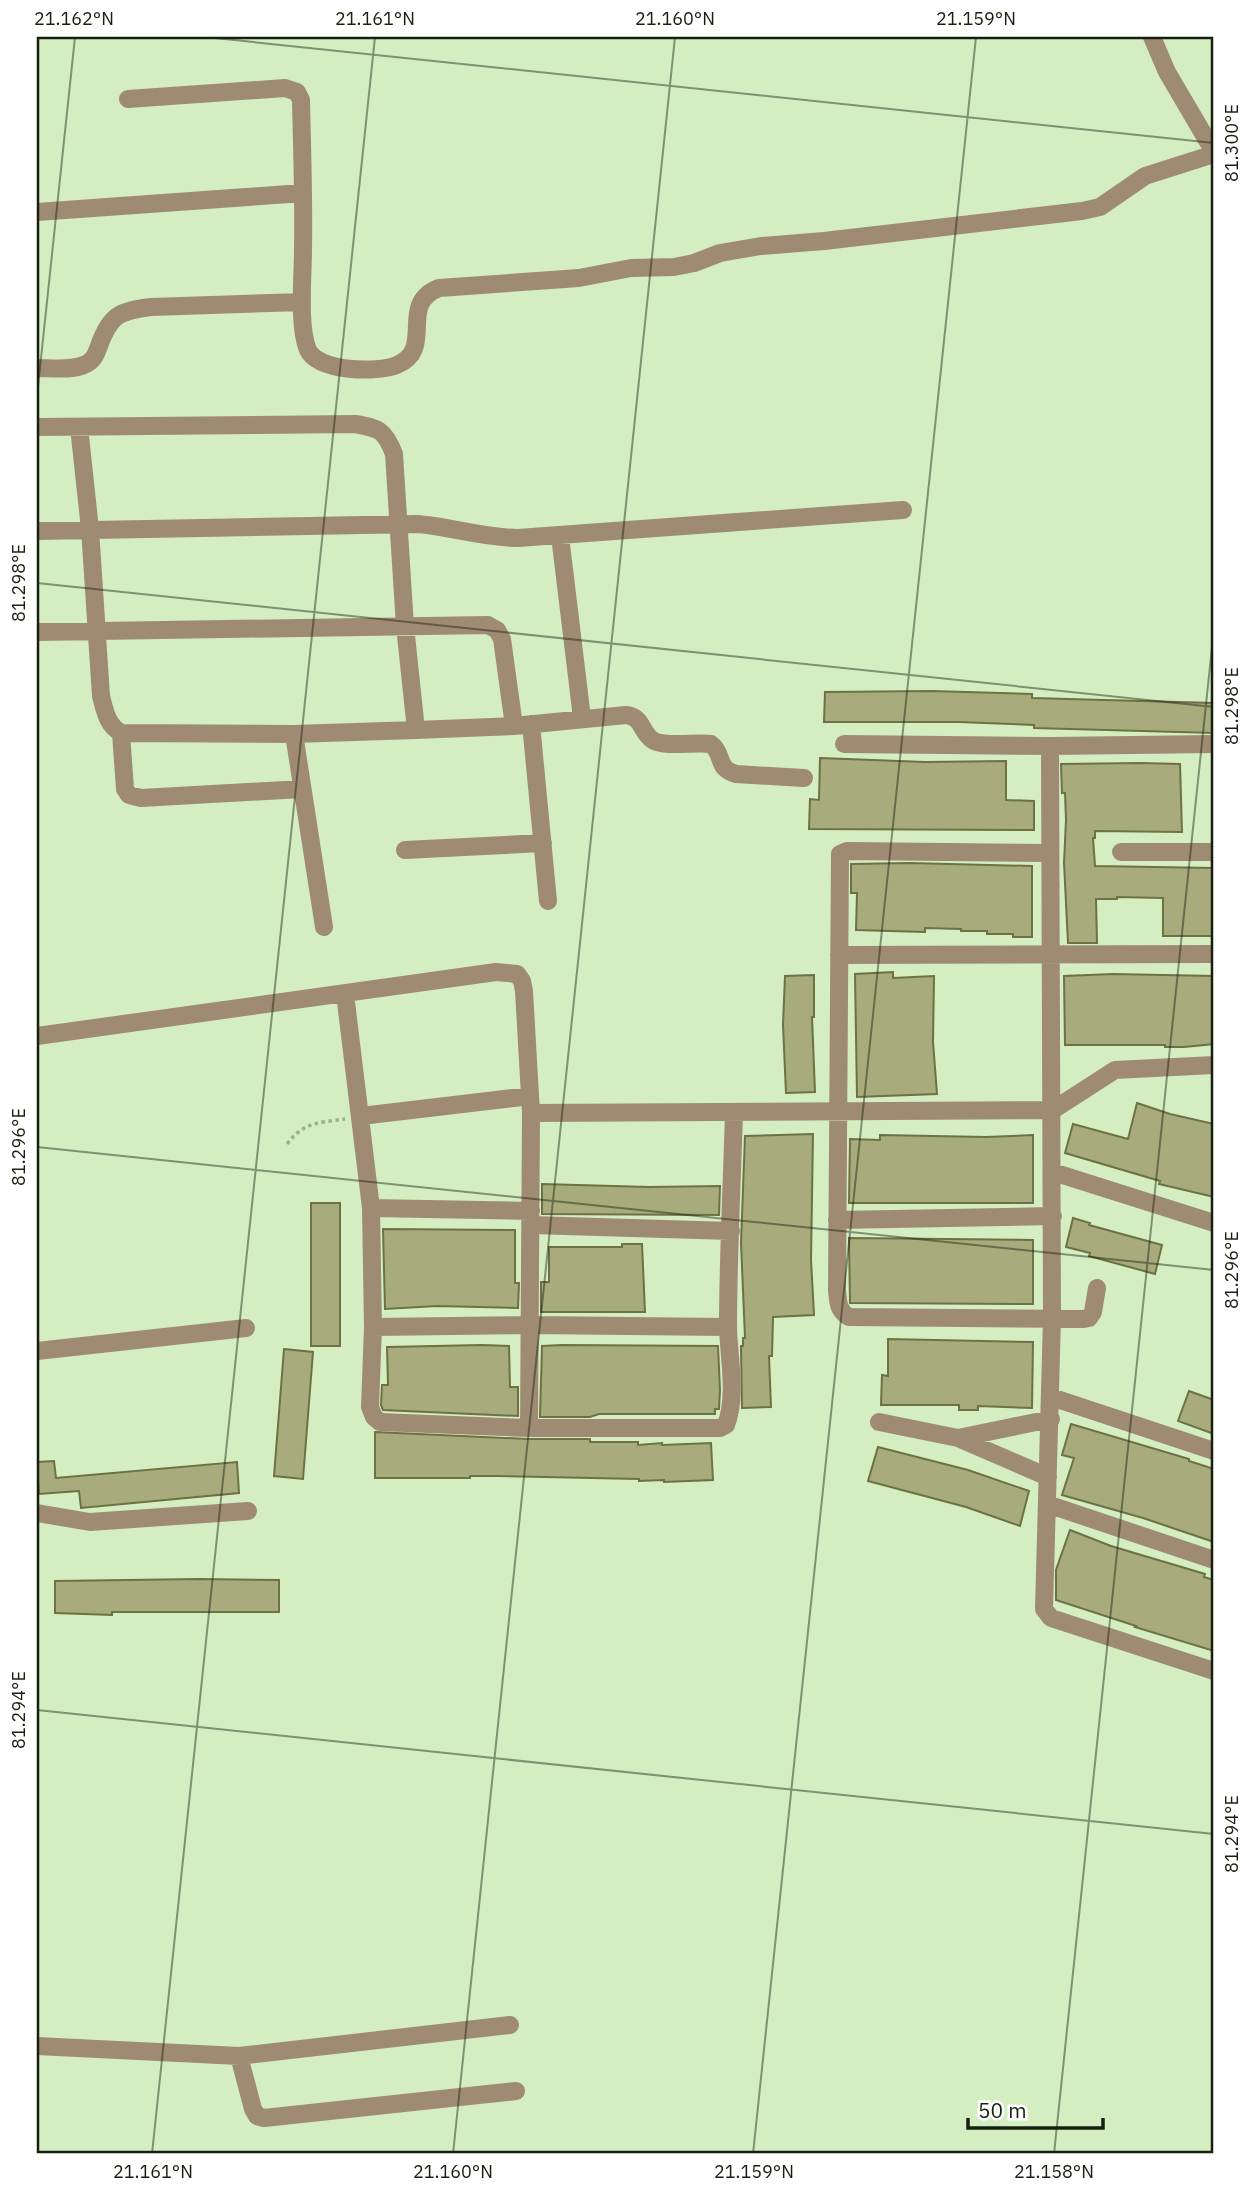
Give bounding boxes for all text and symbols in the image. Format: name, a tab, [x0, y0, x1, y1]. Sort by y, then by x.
text: 21.162°N	[34, 7, 114, 30]
text: 21.161°N	[335, 7, 415, 30]
text: 21.160°N	[635, 7, 715, 30]
text: 21.159°N	[936, 7, 1016, 30]
text: 81.300°E	[1220, 104, 1243, 182]
text: 81.298°E	[7, 544, 30, 622]
text: 81.298°E	[1220, 667, 1243, 745]
text: 81.296°E	[7, 1108, 30, 1186]
text: 81.296°E	[1220, 1231, 1243, 1309]
text: 81.294°E	[7, 1671, 30, 1749]
text: 81.294°E	[1220, 1795, 1243, 1873]
scale bar	[968, 2086, 1102, 2130]
text: 50 m	[978, 2096, 1027, 2124]
text: 21.161°N	[113, 2160, 193, 2183]
text: 21.160°N	[413, 2160, 493, 2183]
text: 21.159°N	[714, 2160, 794, 2183]
text: 21.158°N	[1014, 2160, 1094, 2183]

